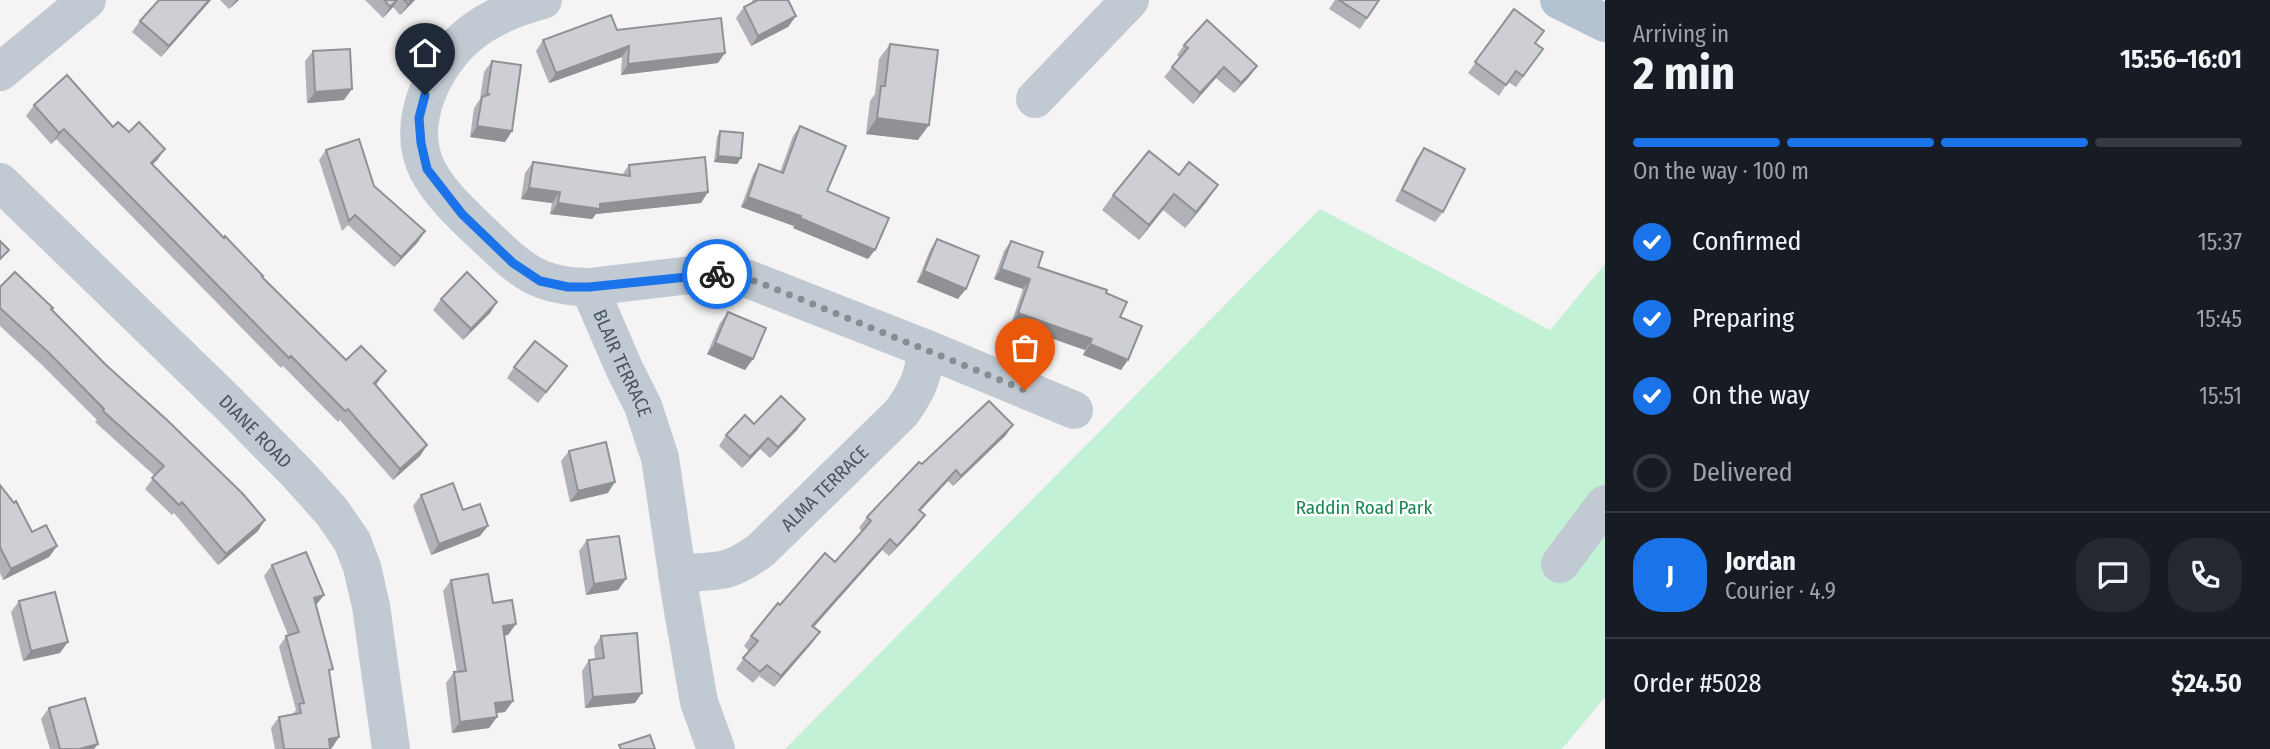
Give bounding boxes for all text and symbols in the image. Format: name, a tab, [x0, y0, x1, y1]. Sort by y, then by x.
text: Arriving in	[1633, 20, 1729, 48]
pin	[395, 23, 455, 95]
icon: home	[406, 34, 444, 72]
text: 15:56–16:01	[2120, 44, 2242, 75]
text: 2 min	[1633, 46, 1735, 101]
text: On the way · 100 m	[1633, 157, 1809, 185]
icon: check	[1633, 223, 1671, 261]
text: Confirmed	[1692, 226, 1802, 257]
text: 15:37	[2198, 228, 2242, 256]
courier	[682, 239, 752, 309]
icon: bike	[698, 255, 736, 293]
icon: check	[1633, 300, 1671, 338]
text: Preparing	[1692, 303, 1794, 334]
text: 15:45	[2196, 305, 2242, 333]
street label: BLAIR TERRACE	[589, 306, 657, 419]
pin	[995, 318, 1055, 390]
icon: bag	[1006, 329, 1044, 367]
icon: check	[1633, 377, 1671, 415]
text: On the way	[1692, 380, 1810, 411]
text: 15:51	[2199, 382, 2242, 410]
street label: DIANE ROAD	[215, 390, 297, 473]
street label: ALMA TERRACE	[776, 440, 873, 536]
text: Delivered	[1692, 457, 1793, 488]
park label: Raddin Road Park	[1296, 496, 1432, 519]
button: chat	[2076, 538, 2150, 612]
button: phone	[2168, 538, 2242, 612]
text: Jordan	[1725, 546, 1796, 577]
text: J	[1666, 560, 1674, 591]
text: Courier · 4.9	[1725, 577, 1836, 605]
text: Order #5028	[1633, 668, 1762, 699]
text: $24.50	[2171, 668, 2242, 699]

